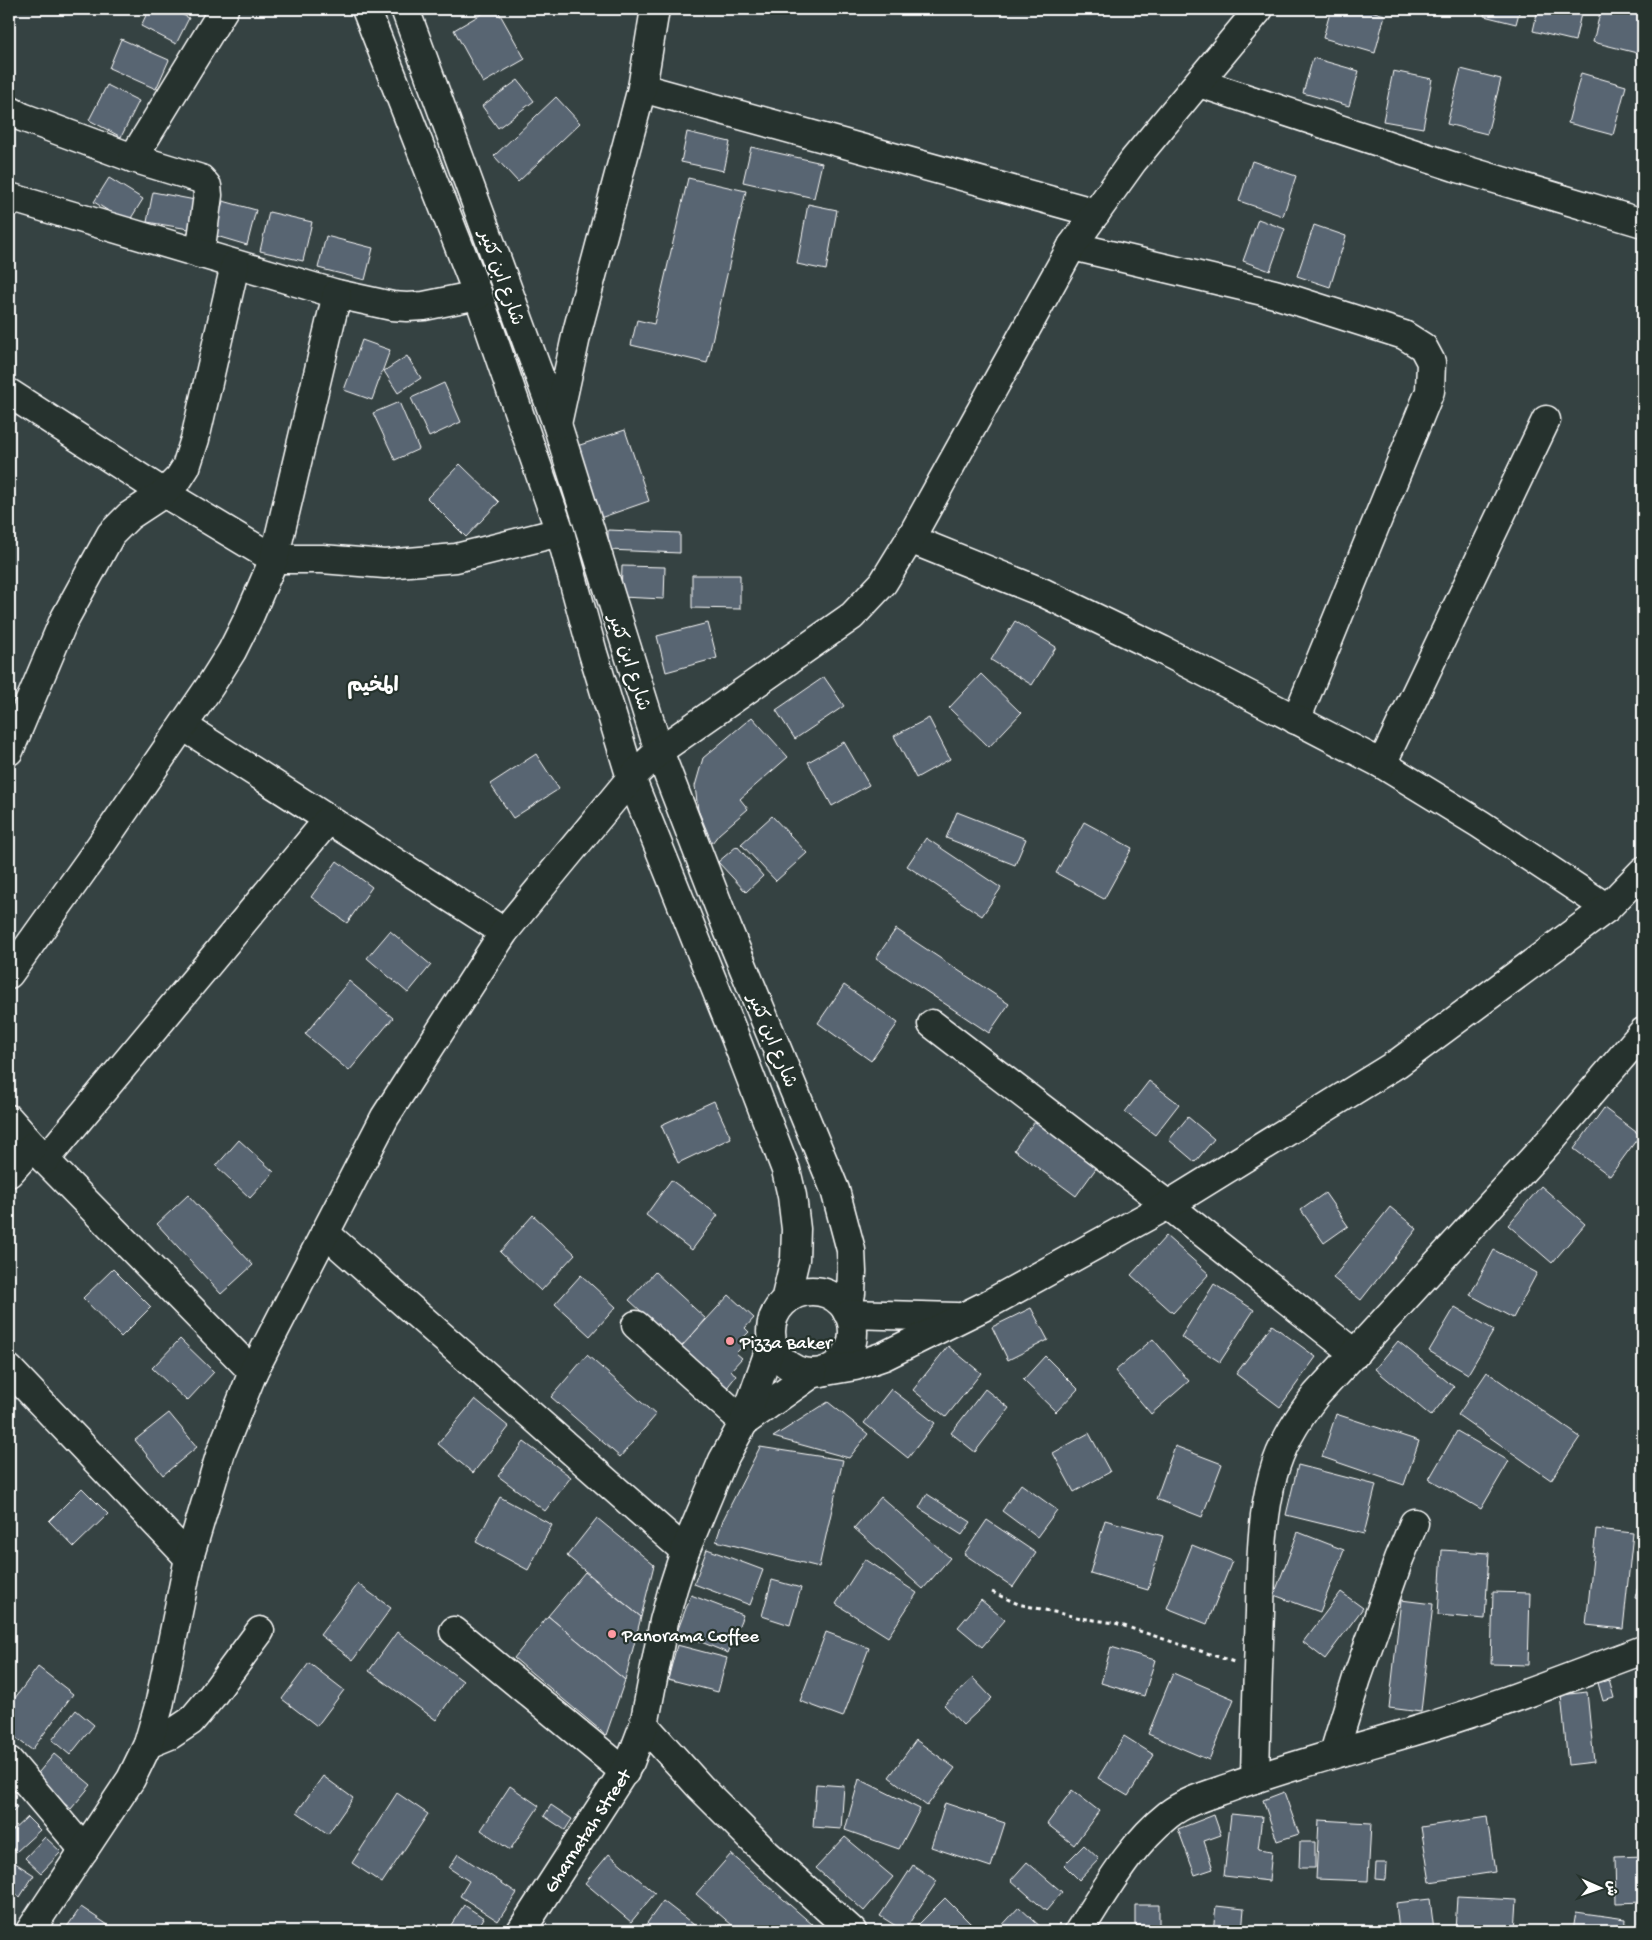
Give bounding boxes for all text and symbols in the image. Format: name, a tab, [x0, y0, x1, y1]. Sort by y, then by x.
street label: شارع ابن كثير	[471, 225, 528, 329]
street label: شارع ابن كثير	[601, 610, 654, 714]
district label: المخيم	[347, 675, 399, 699]
street label: شارع ابن كثير	[740, 989, 801, 1092]
place label: Pizza Baker	[739, 1333, 834, 1356]
marker: Pizza Baker	[724, 1335, 736, 1347]
place label: Panorama Coffee	[621, 1626, 759, 1649]
marker: Panorama Coffee	[606, 1628, 618, 1640]
street label: Gharnatah Street	[540, 1764, 639, 1898]
north arrow	[1574, 1862, 1624, 1912]
text: ش	[1602, 1880, 1619, 1896]

